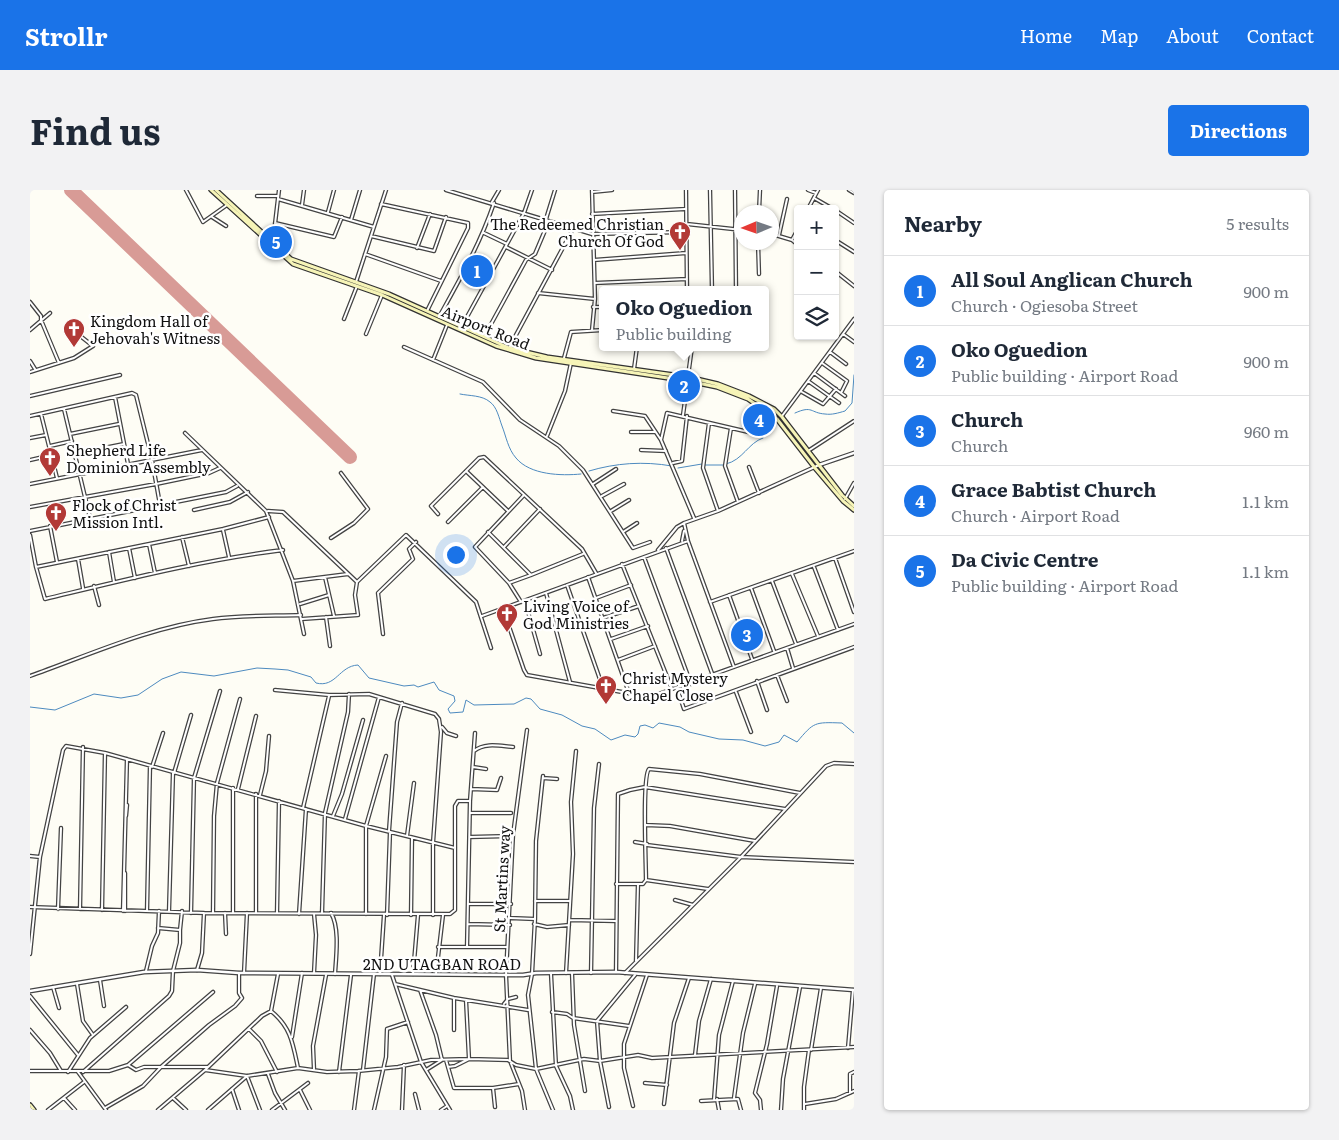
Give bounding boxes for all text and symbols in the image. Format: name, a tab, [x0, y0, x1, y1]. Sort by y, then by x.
text: Strollr	[25, 18, 108, 53]
text: Home	[1020, 22, 1072, 49]
text: Map	[1100, 22, 1138, 49]
text: About	[1166, 22, 1219, 49]
text: Contact	[1247, 22, 1314, 49]
text: Find us	[30, 104, 160, 156]
button: Directions	[1168, 105, 1309, 156]
north arrow	[734, 205, 779, 250]
map controls	[794, 205, 839, 340]
button: +	[794, 205, 839, 250]
text: Nearby	[904, 207, 982, 238]
text: 5 results	[1226, 211, 1289, 235]
place label: The Redeemed Christian Church Of God	[490, 212, 664, 252]
church icon: The Redeemed Christian Church Of God	[668, 220, 692, 251]
pin: 5	[260, 223, 292, 261]
button: −	[794, 250, 839, 295]
pin: 1	[461, 252, 493, 290]
text: All Soul Anglican Church	[951, 265, 1193, 293]
text: 1	[917, 279, 923, 303]
text: 900 m	[1243, 279, 1289, 303]
popup	[599, 286, 769, 351]
text: Oko Oguedion	[616, 293, 752, 321]
text: Church · Ogiesoba Street	[951, 293, 1138, 317]
button: layers	[794, 295, 839, 340]
street label: Airport Road	[438, 299, 534, 355]
place label: Kingdom Hall of Jehovah's Witness	[90, 309, 220, 349]
church icon: Kingdom Hall of Jehovah's Witness	[62, 317, 86, 348]
text: Public building	[616, 321, 731, 345]
text: Oko Oguedion	[951, 335, 1088, 363]
text: 2	[916, 349, 924, 373]
text: 900 m	[1243, 349, 1289, 373]
text: Public building · Airport Road	[951, 363, 1178, 387]
pin: 2	[668, 367, 700, 405]
pin: 4	[743, 401, 775, 439]
text: Church	[951, 405, 1023, 433]
text: 3	[916, 419, 924, 443]
text: 960 m	[1244, 419, 1289, 443]
text: Church	[951, 433, 1008, 457]
place label: Shepherd Life Dominion Assembly	[66, 438, 211, 478]
church icon: Shepherd Life Dominion Assembly	[38, 446, 62, 477]
text: Grace Babtist Church	[951, 475, 1156, 503]
text: 4	[915, 489, 925, 513]
text: 1.1 km	[1242, 489, 1289, 513]
place label: Flock of Christ Mission Intl.	[72, 493, 177, 533]
church icon: Flock of Christ Mission Intl.	[44, 501, 68, 532]
text: Church · Airport Road	[951, 503, 1120, 527]
your location	[443, 542, 469, 568]
text: Da Civic Centre	[951, 545, 1099, 573]
text: 5	[916, 559, 924, 583]
text: 1.1 km	[1242, 559, 1289, 583]
text: Public building · Airport Road	[951, 573, 1178, 597]
place label: Living Voice of God Ministries	[523, 594, 630, 634]
church icon: Living Voice of God Ministries	[495, 602, 519, 633]
pin: 3	[731, 616, 763, 654]
place label: Christ Mystery Chapel Close	[622, 666, 728, 706]
church icon: Christ Mystery Chapel Close	[594, 674, 618, 705]
street label: St Martins way	[487, 825, 515, 933]
street label: 2ND UTAGBAN ROAD	[363, 952, 521, 975]

